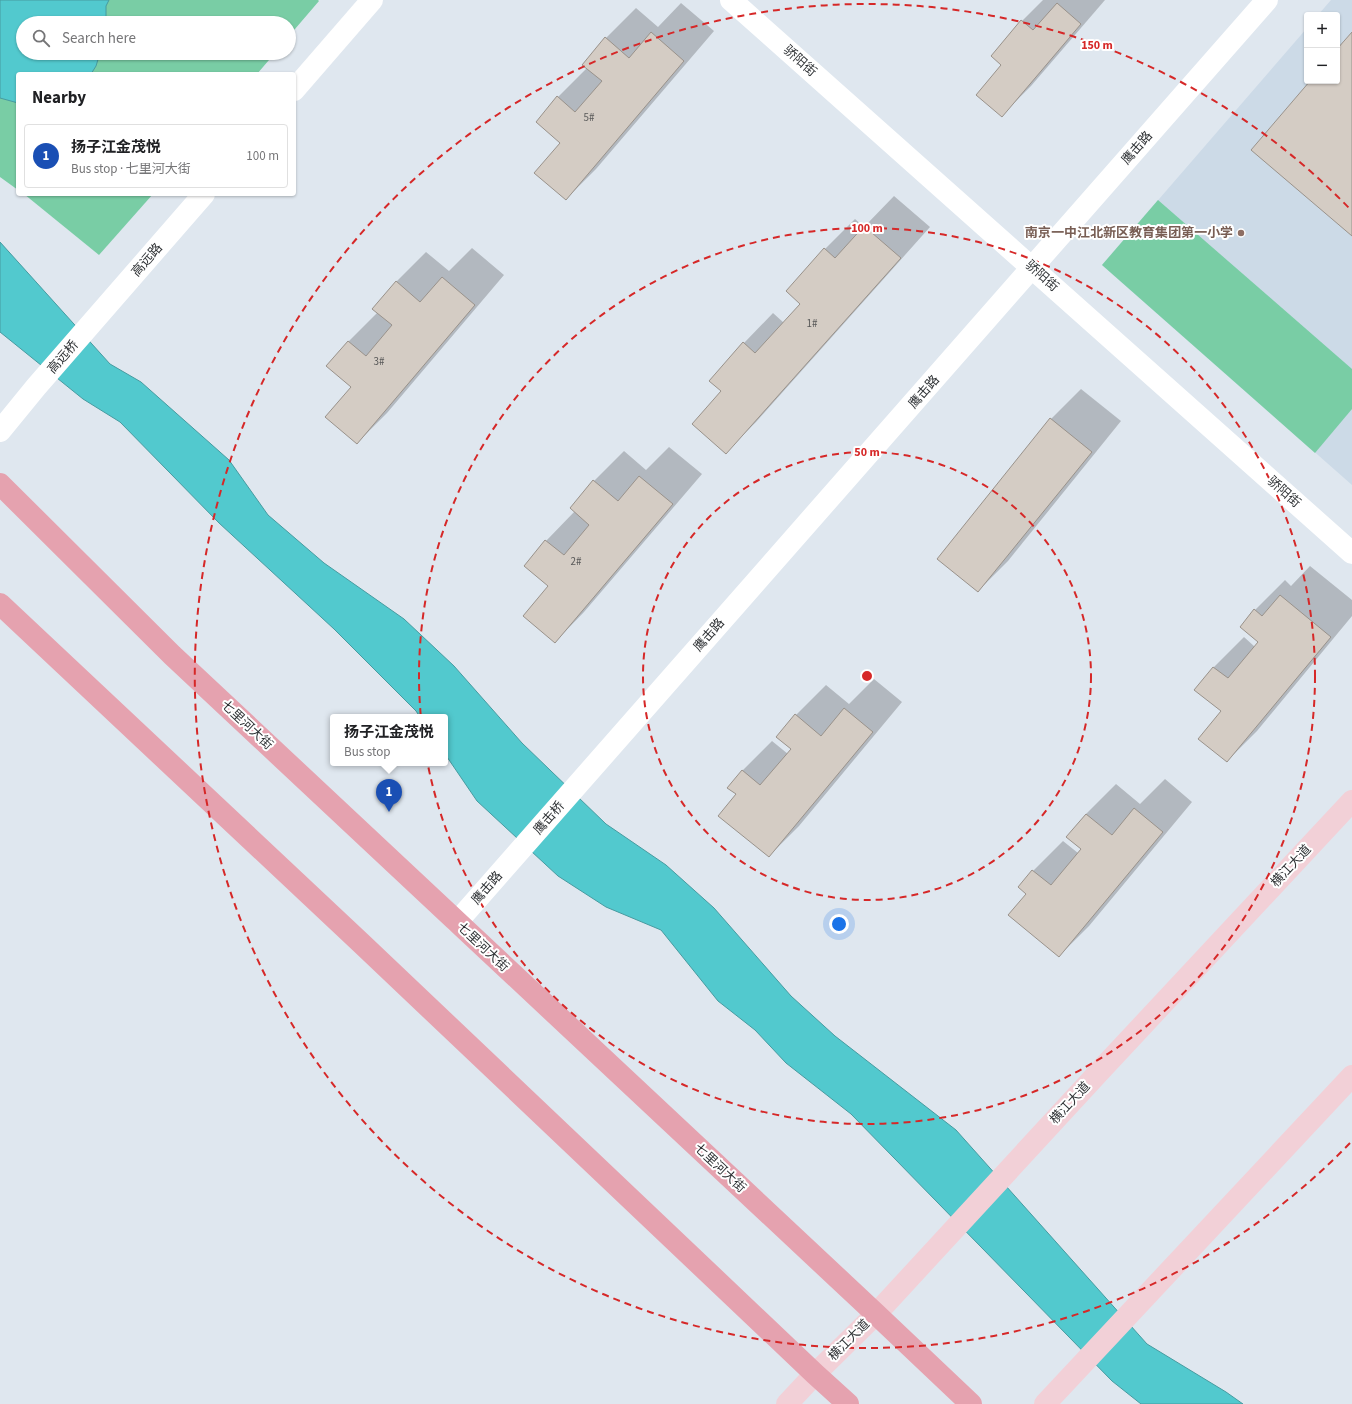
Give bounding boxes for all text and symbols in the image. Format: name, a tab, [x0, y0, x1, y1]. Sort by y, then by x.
map controls	[1304, 12, 1340, 84]
button: +	[1304, 12, 1340, 48]
search box	[16, 16, 296, 60]
icon: search	[30, 27, 52, 49]
text: Search here	[62, 28, 136, 49]
text: 150 m	[1081, 37, 1113, 54]
street label: 骄阳街	[779, 41, 821, 81]
button: −	[1304, 48, 1340, 84]
text: Nearby	[32, 86, 86, 110]
house number: 5#	[584, 110, 595, 125]
street label: 鹰击路	[1117, 127, 1157, 169]
text: 扬子江金茂悦	[71, 137, 161, 158]
text: 1	[43, 147, 49, 165]
text: 100 m	[246, 147, 279, 165]
text: Bus stop · 七里河大街	[71, 160, 191, 178]
text: 100 m	[851, 220, 883, 237]
place label: 南京一中江北新区教育集团第一小学	[1025, 224, 1233, 242]
marker: 南京一中江北新区教育集团第一小学	[1236, 228, 1246, 238]
street label: 高远路	[127, 239, 167, 281]
street label: 骄阳街	[1021, 256, 1063, 296]
house number: 1#	[807, 316, 818, 331]
street label: 高远桥	[43, 336, 83, 378]
house number: 3#	[374, 354, 385, 369]
street label: 鹰击路	[904, 371, 944, 413]
text: 50 m	[854, 444, 880, 461]
street label: 骄阳街	[1263, 472, 1305, 512]
house number: 2#	[571, 554, 582, 569]
street label: 鹰击路	[689, 614, 729, 656]
centre of rings	[860, 669, 874, 683]
street label: 七里河大街	[217, 696, 277, 754]
popup	[330, 714, 448, 766]
text: 扬子江金茂悦	[344, 722, 434, 743]
text: Bus stop	[344, 743, 390, 761]
pin: 1	[376, 779, 402, 812]
street label: 鹰击桥	[529, 797, 569, 839]
street label: 横江大道	[1267, 841, 1315, 891]
street label: 鹰击路	[467, 867, 507, 909]
your location	[829, 914, 849, 934]
street label: 七里河大街	[453, 918, 513, 976]
street label: 横江大道	[1046, 1078, 1094, 1128]
street label: 七里河大街	[690, 1139, 750, 1197]
street label: 横江大道	[824, 1315, 874, 1365]

